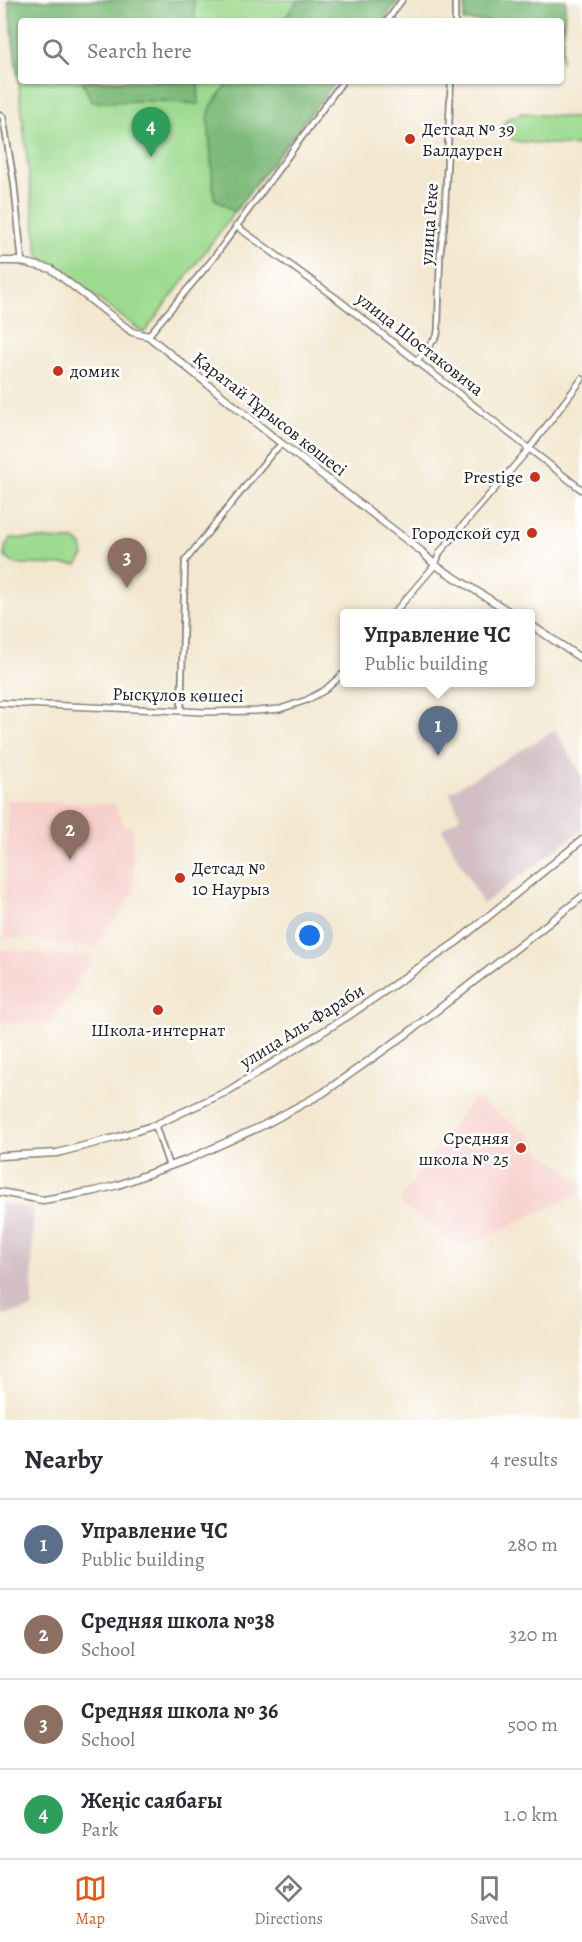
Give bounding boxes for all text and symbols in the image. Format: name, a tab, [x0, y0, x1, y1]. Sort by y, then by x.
search box	[18, 18, 564, 84]
icon: search	[39, 35, 72, 68]
text: Search here	[87, 36, 192, 66]
pin: 4	[132, 108, 170, 157]
place label: Детсад № 39 Балдаурен	[422, 117, 514, 162]
marker: Детсад № 39 Балдаурен	[403, 132, 417, 146]
street label: улица Геке	[414, 182, 444, 267]
street label: улица Шостаковича	[351, 286, 489, 402]
street label: Қаратай Тұрысов көшесі	[188, 346, 352, 482]
place label: домик	[69, 359, 120, 383]
marker: домик	[51, 364, 65, 378]
place label: Prestige	[463, 465, 523, 489]
marker: Prestige	[528, 470, 542, 484]
place label: Городской суд	[411, 521, 520, 545]
marker: Городской суд	[525, 526, 539, 540]
pin: 3	[108, 538, 146, 588]
popup	[340, 609, 535, 687]
text: Управление ЧС	[364, 620, 511, 650]
text: Public building	[364, 650, 488, 677]
street label: Рысқұлов көшесі	[112, 682, 244, 708]
pin: 1	[418, 706, 458, 756]
pin: 2	[50, 810, 90, 860]
place label: Детсад № 10 Наурыз	[192, 856, 270, 901]
marker: Детсад № 10 Наурыз	[173, 871, 187, 885]
your location	[295, 921, 324, 950]
street label: улица Аль-Фараби	[234, 978, 369, 1074]
marker: Школа-интернат	[151, 1003, 165, 1017]
place label: Школа-интернат	[91, 1018, 225, 1042]
place label: Средняя школа № 25	[418, 1126, 509, 1171]
marker: Средняя школа № 25	[514, 1141, 528, 1155]
text: Nearby	[24, 1442, 103, 1477]
text: 4 results	[490, 1446, 558, 1473]
text: Управление ЧС	[81, 1516, 228, 1546]
text: 1	[40, 1531, 47, 1558]
text: 280 m	[508, 1531, 558, 1558]
text: Public building	[81, 1546, 205, 1573]
text: Средняя школа №38	[81, 1606, 275, 1636]
text: 2	[39, 1621, 48, 1648]
text: 320 m	[509, 1621, 558, 1648]
text: School	[81, 1636, 135, 1663]
text: Средняя школа № 36	[81, 1696, 278, 1726]
text: 3	[39, 1711, 48, 1738]
text: 500 m	[507, 1711, 558, 1738]
text: School	[81, 1726, 135, 1753]
text: Жеңіс саябағы	[81, 1786, 223, 1816]
text: 4	[39, 1801, 48, 1828]
text: 1.0 km	[504, 1801, 558, 1828]
text: Park	[81, 1816, 119, 1843]
tab: Map	[74, 1872, 107, 1930]
tab: Directions	[254, 1872, 323, 1930]
tab: Saved	[470, 1872, 508, 1930]

